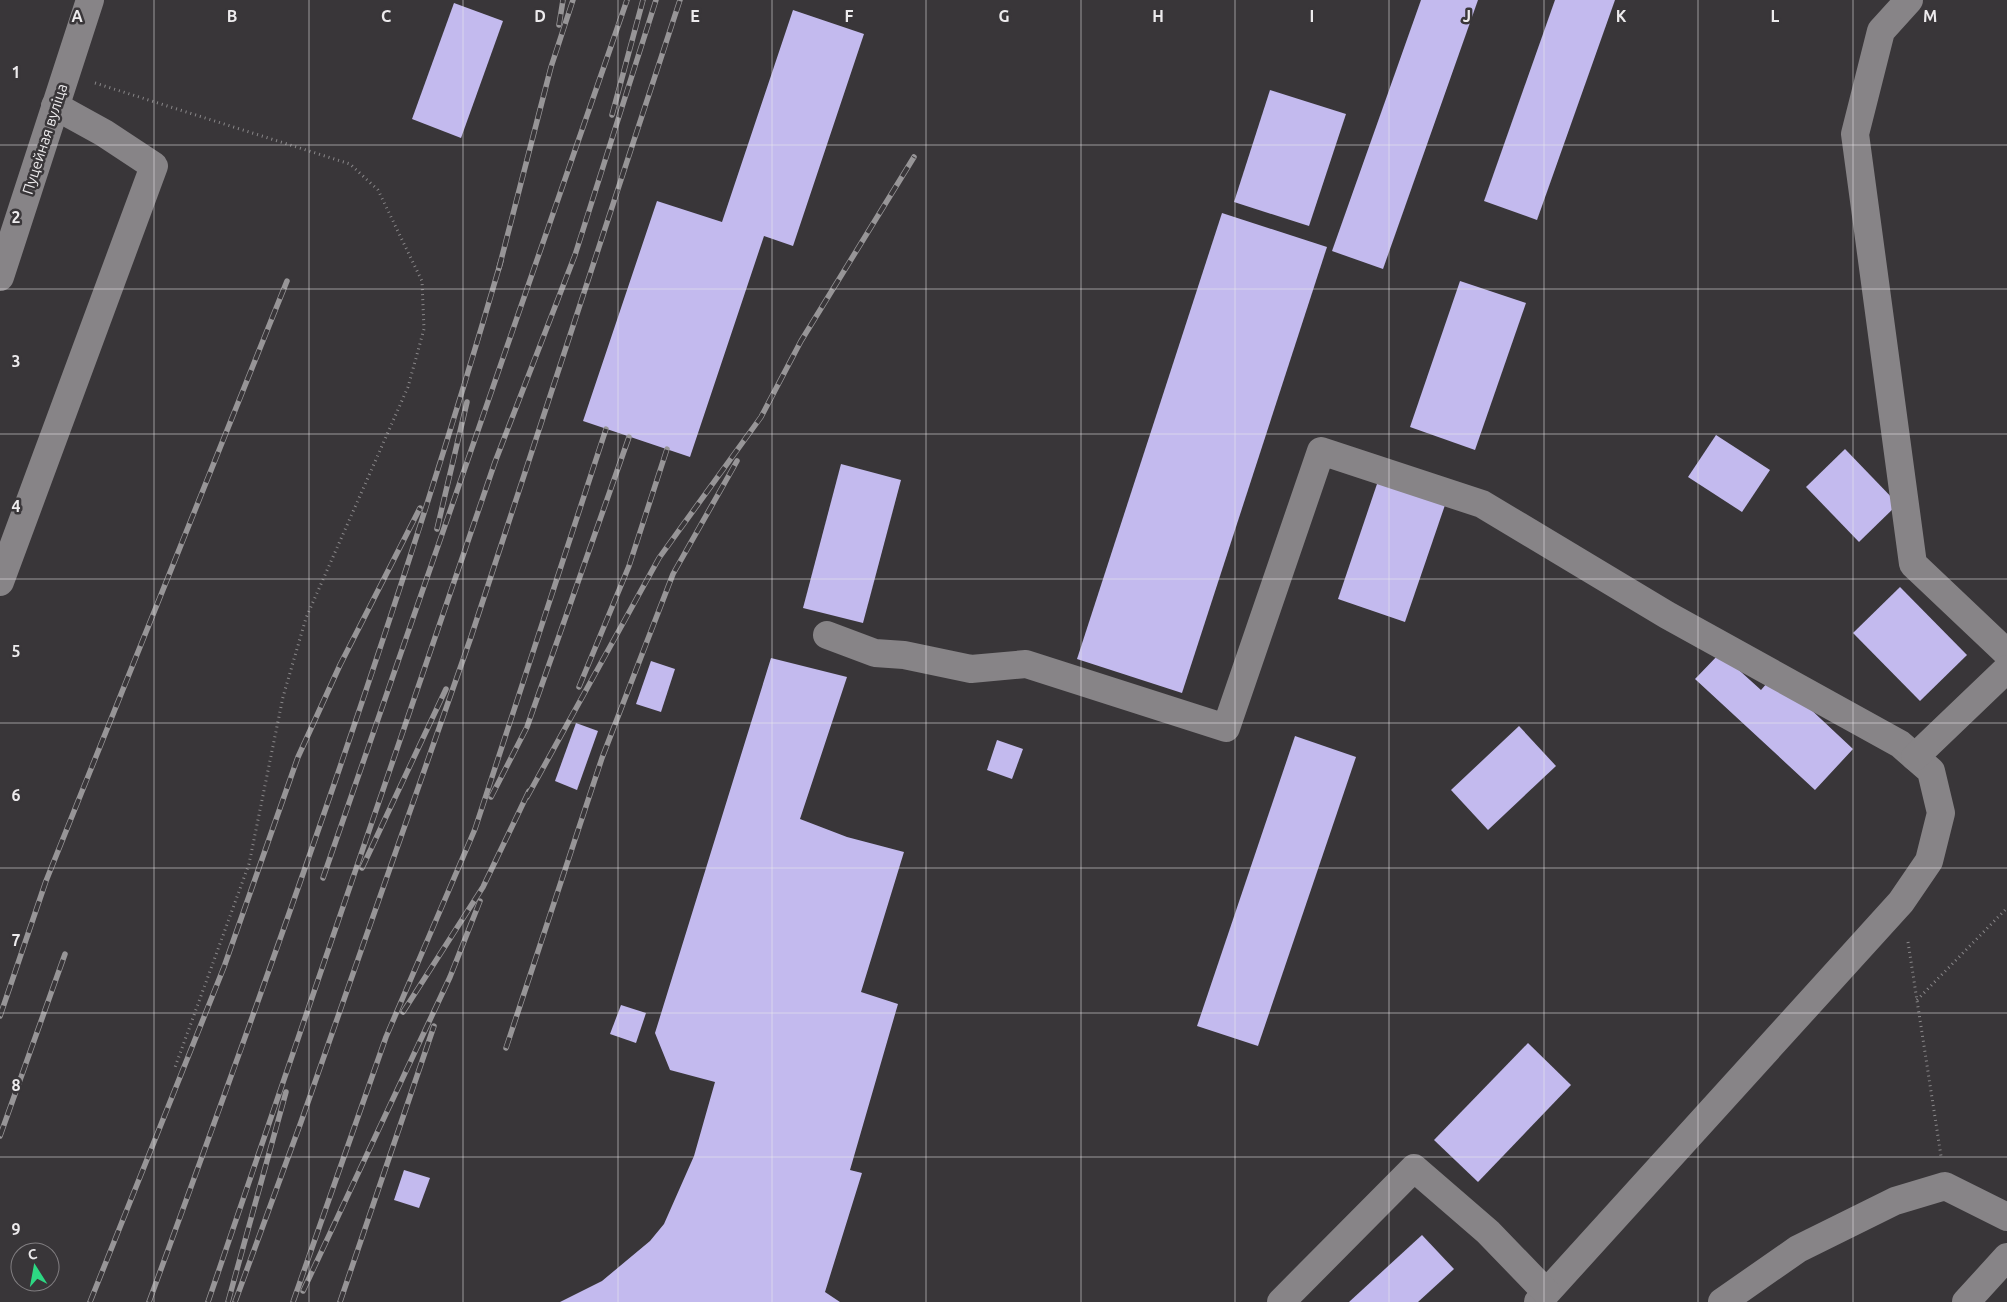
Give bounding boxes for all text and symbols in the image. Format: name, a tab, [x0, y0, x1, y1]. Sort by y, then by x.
text: A	[71, 7, 83, 25]
text: B	[227, 7, 237, 25]
text: C	[381, 7, 391, 25]
text: D	[534, 7, 546, 25]
text: E	[690, 7, 700, 25]
text: F	[845, 7, 854, 25]
text: G	[998, 7, 1010, 25]
text: H	[1152, 7, 1164, 25]
text: I	[1310, 7, 1314, 25]
text: J	[1463, 7, 1471, 25]
text: K	[1616, 7, 1627, 25]
text: L	[1771, 7, 1780, 25]
text: M	[1923, 7, 1937, 25]
text: 1	[11, 63, 21, 81]
street label: Пуцейная вуліца	[19, 81, 70, 196]
text: 2	[11, 208, 21, 226]
text: 3	[11, 352, 21, 370]
text: 4	[11, 497, 21, 515]
text: 5	[11, 642, 21, 660]
text: 6	[11, 786, 21, 804]
text: 7	[11, 931, 21, 949]
text: 8	[11, 1076, 21, 1094]
text: 9	[11, 1220, 21, 1238]
north arrow	[10, 1242, 60, 1292]
text: С	[27, 1246, 38, 1263]

